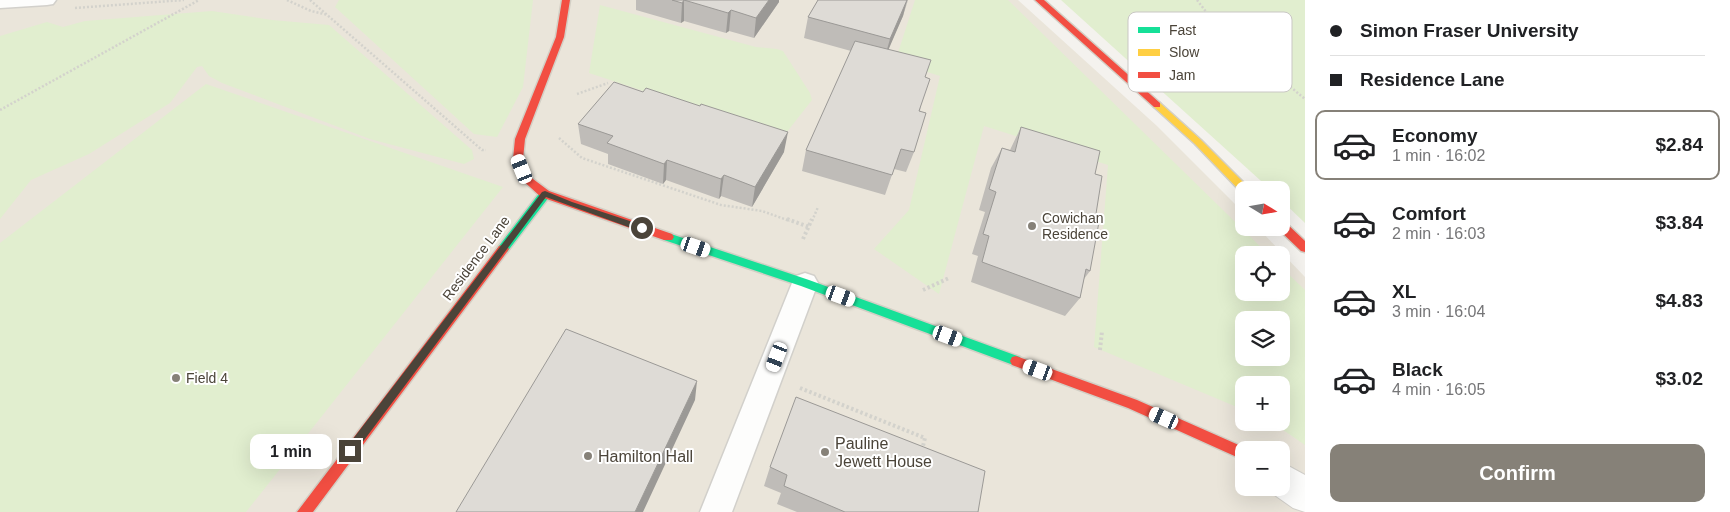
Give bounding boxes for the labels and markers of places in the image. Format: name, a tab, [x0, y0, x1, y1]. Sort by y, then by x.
place label: Cowichan Residence	[1042, 210, 1108, 242]
marker: Cowichan Residence	[1026, 220, 1038, 232]
place label: Field 4	[186, 370, 228, 386]
marker: Field 4	[170, 372, 182, 384]
place label: Pauline Jewett House	[835, 435, 932, 470]
marker: Pauline Jewett House	[819, 446, 831, 458]
place label: Hamilton Hall	[598, 448, 693, 465]
marker: Hamilton Hall	[582, 450, 594, 462]

